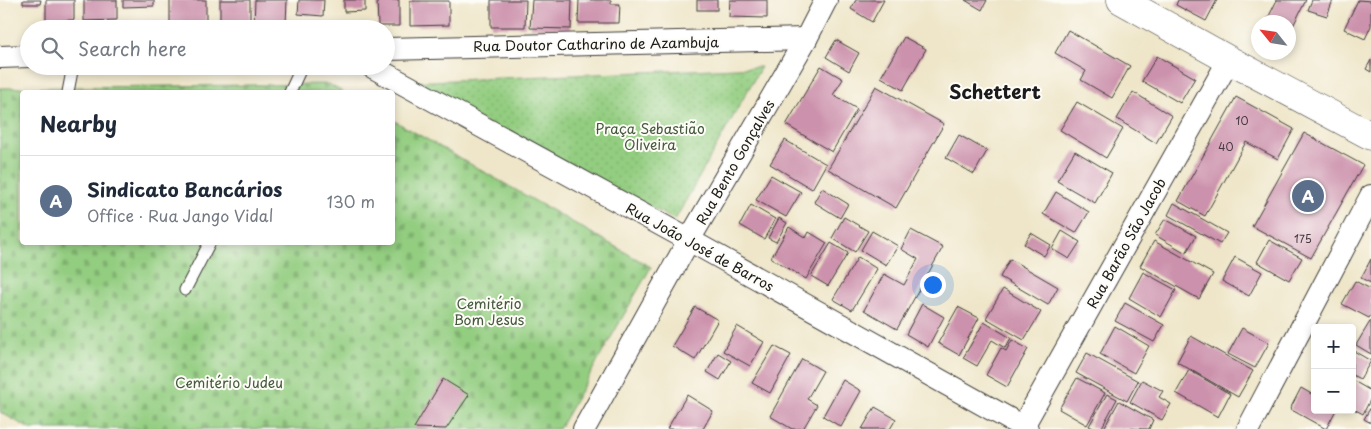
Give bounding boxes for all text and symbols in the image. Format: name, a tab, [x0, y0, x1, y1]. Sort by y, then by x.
north arrow	[1251, 15, 1296, 60]
search box	[20, 20, 395, 75]
street label: Rua Doutor Catharino de Azambuja	[473, 31, 719, 57]
icon: search	[38, 34, 66, 62]
text: Search here	[78, 34, 187, 62]
district label: Schettert	[949, 77, 1041, 105]
street label: Rua Bento Gonçalves	[691, 95, 779, 229]
text: Nearby	[40, 107, 117, 139]
house number: 10	[1236, 112, 1248, 129]
park label: Praça Sebastião Oliveira	[595, 118, 705, 155]
house number: 40	[1218, 138, 1234, 155]
street label: Rua Barão São Jacob	[1081, 174, 1171, 312]
text: Sindicato Bancários	[87, 175, 282, 203]
pin: A	[1292, 177, 1324, 215]
text: A	[50, 189, 62, 213]
text: 130 m	[327, 189, 375, 213]
street label: Rua João José de Barros	[622, 197, 778, 297]
text: Office · Rua Jango Vidal	[87, 203, 273, 227]
house number: 175	[1294, 230, 1312, 247]
your location	[920, 272, 946, 298]
park label: Cemitério Bom Jesus	[454, 293, 524, 330]
map controls	[1311, 324, 1356, 414]
button: +	[1311, 324, 1356, 369]
button: −	[1311, 369, 1356, 414]
park label: Cemitério Judeu	[175, 372, 283, 393]

